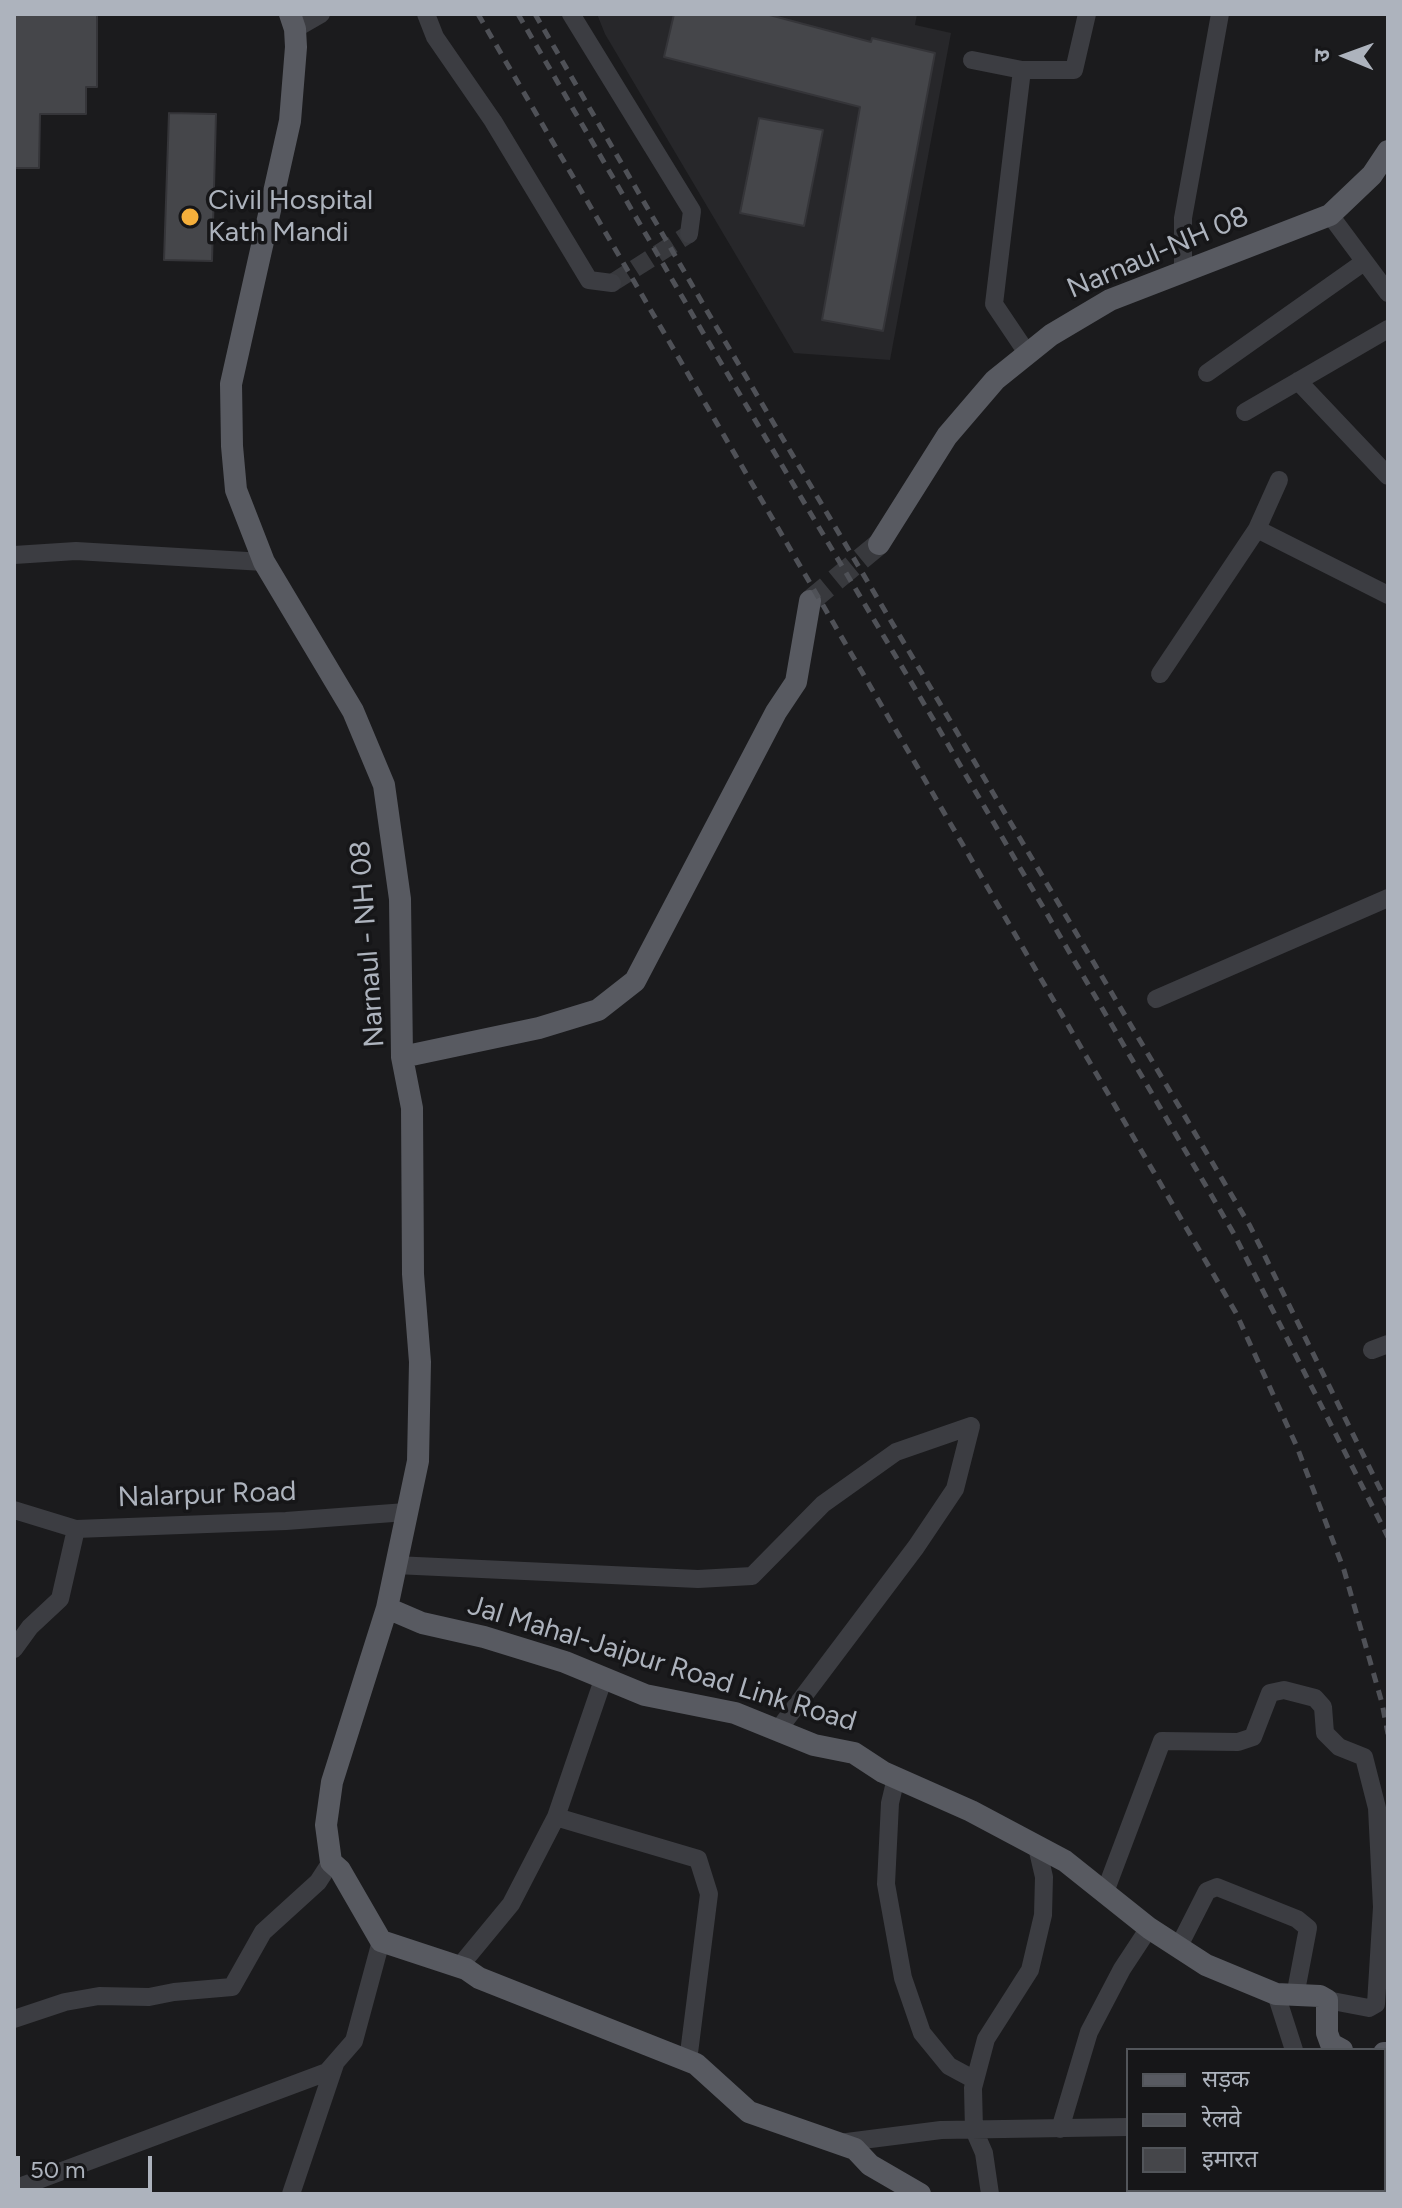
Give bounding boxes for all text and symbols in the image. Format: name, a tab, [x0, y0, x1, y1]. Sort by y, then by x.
north arrow	[1306, 16, 1386, 96]
text: उ	[1308, 49, 1335, 62]
place label: Civil Hospital Kath Mandi	[208, 184, 373, 250]
street label: Narnaul-NH 08	[1062, 200, 1254, 306]
marker: Civil Hospital Kath Mandi	[179, 206, 201, 228]
street label: Narnaul - NH 08	[344, 839, 392, 1049]
street label: Nalarpur Road	[117, 1475, 297, 1515]
street label: Jal Mahal-Jaipur Road Link Road	[464, 1589, 860, 1739]
legend	[1126, 2048, 1386, 2192]
text: सड़क	[1202, 2064, 1250, 2093]
text: रेलवे	[1202, 2104, 1241, 2133]
scale bar	[20, 2140, 156, 2190]
text: इमारत	[1202, 2144, 1258, 2173]
text: 50 m	[30, 2155, 86, 2184]

